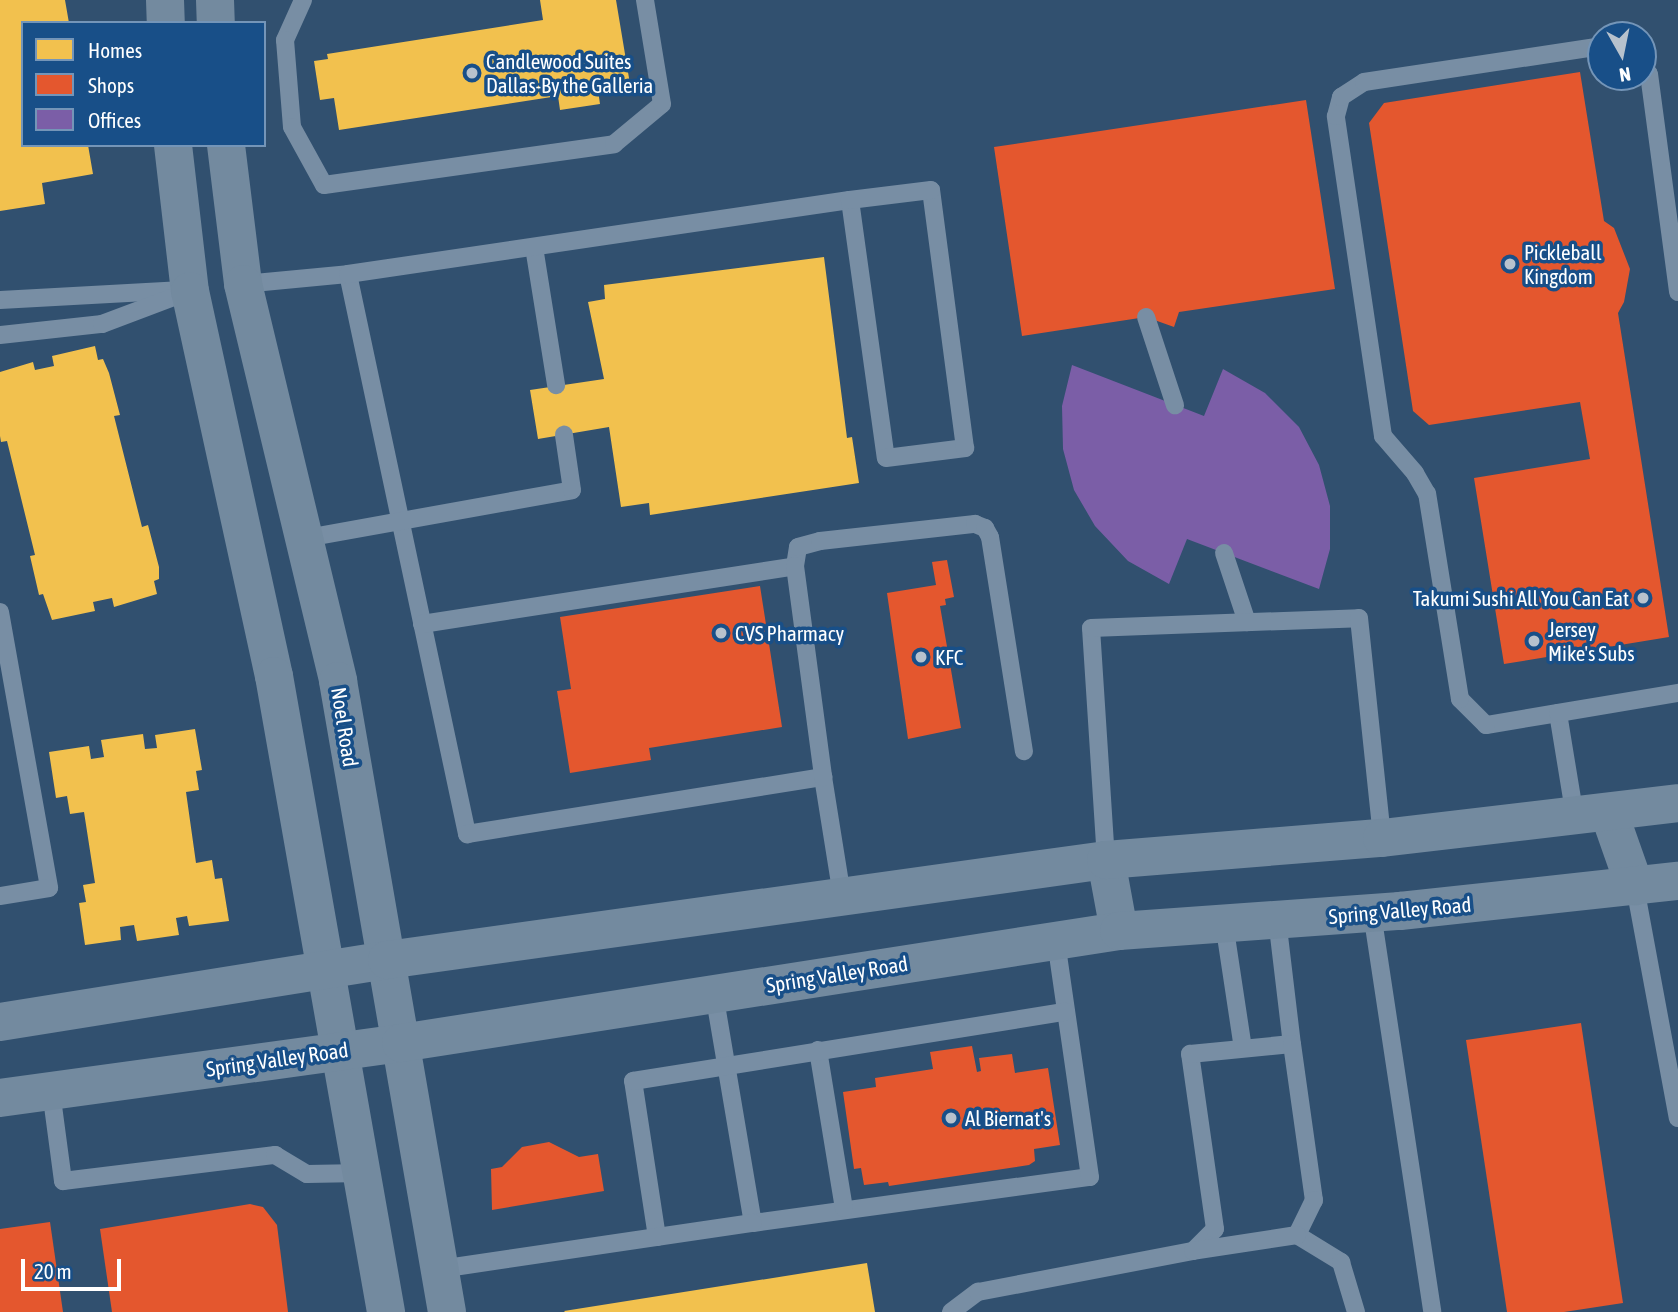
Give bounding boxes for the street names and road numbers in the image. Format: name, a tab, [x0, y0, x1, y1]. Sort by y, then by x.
street label: Noel Road	[326, 685, 364, 769]
street label: Spring Valley Road	[1328, 891, 1472, 929]
street label: Spring Valley Road	[764, 950, 910, 998]
street label: Spring Valley Road	[204, 1037, 350, 1081]

